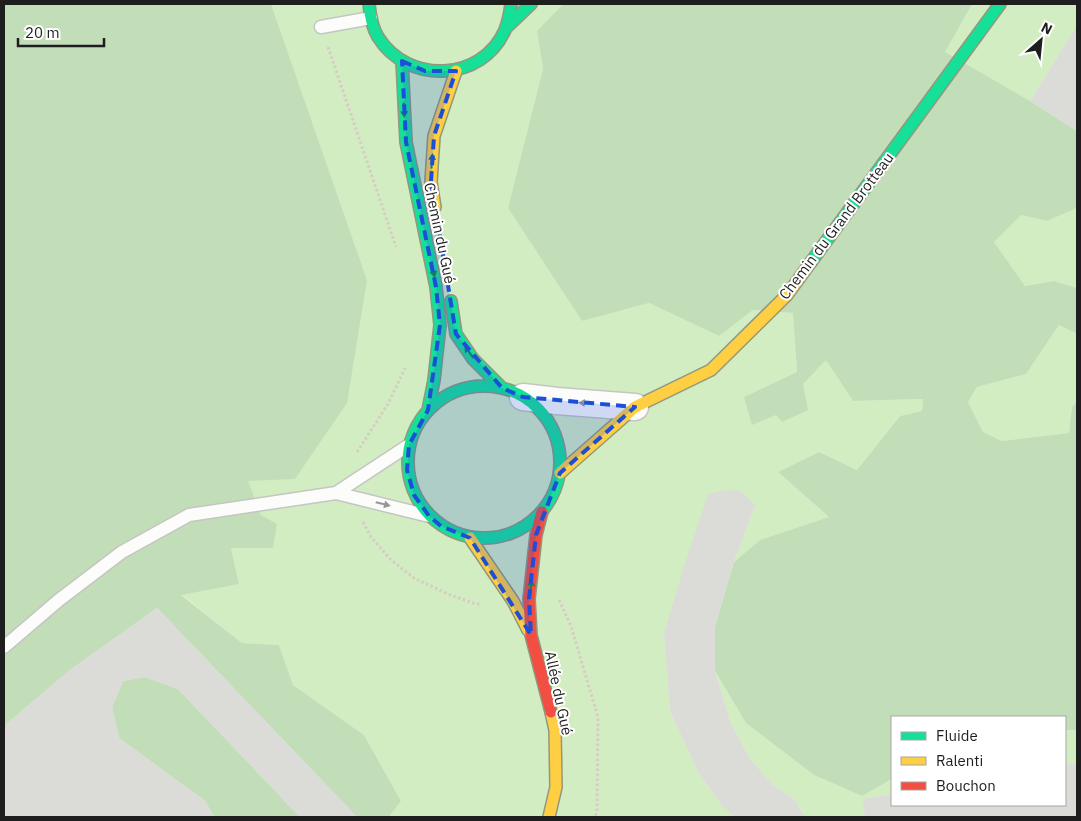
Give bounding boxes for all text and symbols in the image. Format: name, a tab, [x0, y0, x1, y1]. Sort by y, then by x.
scale bar	[18, 15, 104, 47]
north arrow	[1016, 15, 1066, 65]
text: N	[1038, 18, 1056, 39]
text: 20 m	[25, 23, 60, 42]
one-way arrow	[401, 102, 409, 118]
street label: Chemin du Grand Brotteau	[775, 149, 897, 303]
one-way arrow	[428, 153, 436, 169]
street label: Chemin du Gué	[420, 181, 460, 285]
one-way arrow	[429, 262, 437, 278]
one-way arrow	[464, 345, 474, 359]
one-way arrow	[578, 399, 594, 407]
one-way arrow	[375, 501, 390, 509]
one-way arrow	[527, 578, 535, 594]
street label: Allée du Gué	[541, 649, 577, 737]
legend	[891, 716, 1066, 806]
text: Fluide	[936, 726, 978, 745]
text: Ralenti	[936, 751, 983, 770]
text: Bouchon	[936, 776, 996, 795]

